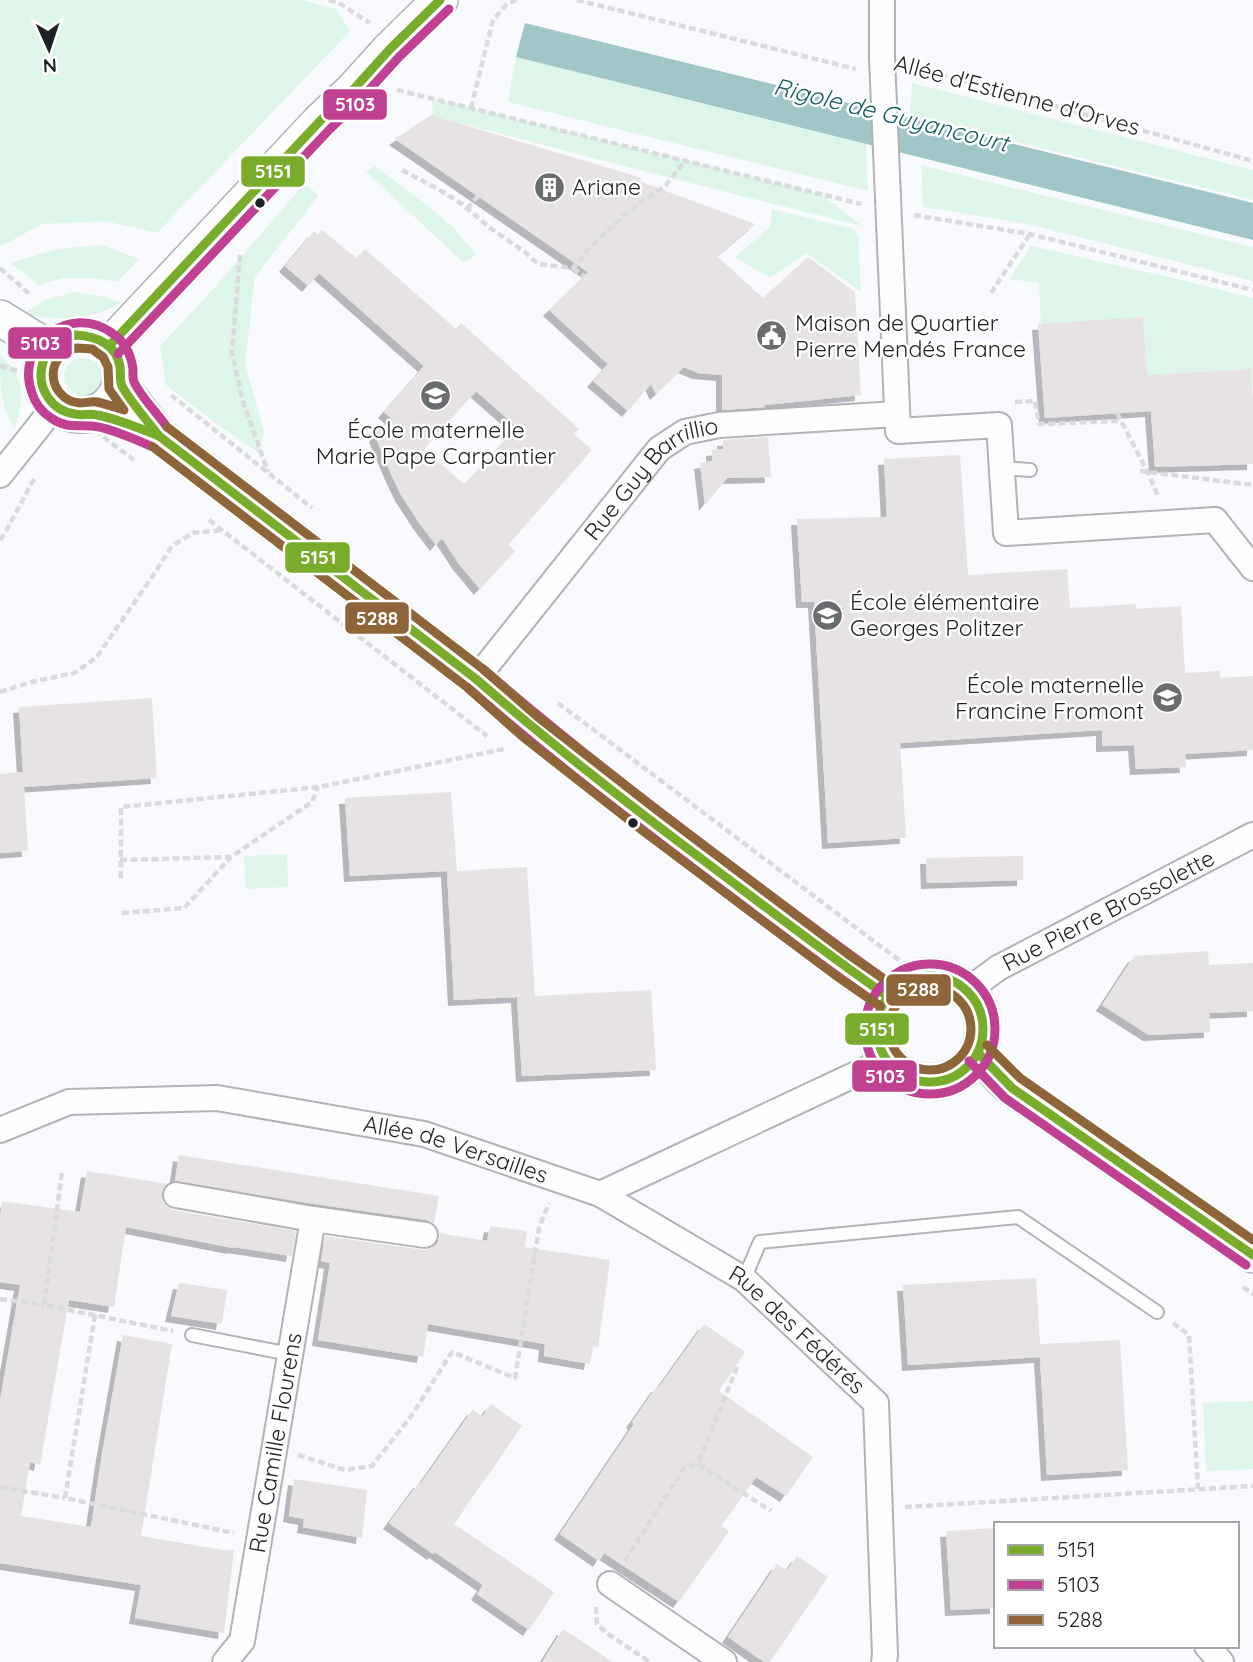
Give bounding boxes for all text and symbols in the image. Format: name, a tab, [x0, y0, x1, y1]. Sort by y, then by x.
north arrow	[14, 14, 84, 84]
street label: Allée d'Estienne d'Orves	[891, 48, 1143, 141]
text: N	[42, 54, 57, 78]
water label: Rigole de Guyancourt	[771, 70, 1014, 158]
line badge: 5103	[322, 88, 388, 121]
text: 5103	[335, 92, 375, 116]
line badge: 5151	[240, 155, 306, 188]
text: 5151	[255, 159, 291, 183]
building icon: Ariane	[532, 170, 566, 204]
place label: Ariane	[572, 172, 641, 201]
unlabelled marker	[253, 196, 267, 210]
place label: Maison de Quartier Pierre Mendés France	[795, 308, 1026, 363]
public building icon: Maison de Quartier Pierre Mendés France	[755, 319, 789, 353]
line badge: 5103	[7, 326, 73, 360]
text: 5103	[20, 331, 60, 355]
school or university icon: École maternelle Marie Pape Carpantier	[419, 379, 453, 413]
street label: Rue Guy Barrillio	[577, 411, 721, 546]
place label: École maternelle Marie Pape Carpantier	[316, 415, 556, 470]
line badge: 5151	[284, 541, 351, 574]
text: 5151	[300, 545, 336, 569]
place label: École élémentaire Georges Politzer	[850, 587, 1040, 642]
school or university icon: École élémentaire Georges Politzer	[810, 598, 844, 632]
line badge: 5288	[344, 601, 410, 635]
text: 5288	[356, 606, 398, 630]
place label: École maternelle Francine Fromont	[955, 670, 1144, 725]
school or university icon: École maternelle Francine Fromont	[1150, 681, 1184, 715]
unlabelled marker	[626, 816, 640, 830]
street label: Rue Pierre Brossolette	[997, 843, 1219, 977]
line badge: 5288	[885, 973, 952, 1007]
text: 5288	[897, 977, 939, 1001]
line badge: 5151	[844, 1012, 910, 1046]
text: 5151	[859, 1017, 895, 1041]
line badge: 5103	[851, 1059, 918, 1093]
text: 5103	[865, 1064, 905, 1088]
street label: Allée de Versailles	[361, 1109, 552, 1189]
street label: Rue des Fédérés	[724, 1258, 872, 1400]
street label: Rue Camille Flourens	[242, 1331, 308, 1555]
legend	[994, 1522, 1239, 1648]
text: 5151	[1057, 1536, 1095, 1562]
text: 5103	[1057, 1571, 1100, 1597]
text: 5288	[1057, 1606, 1103, 1632]

